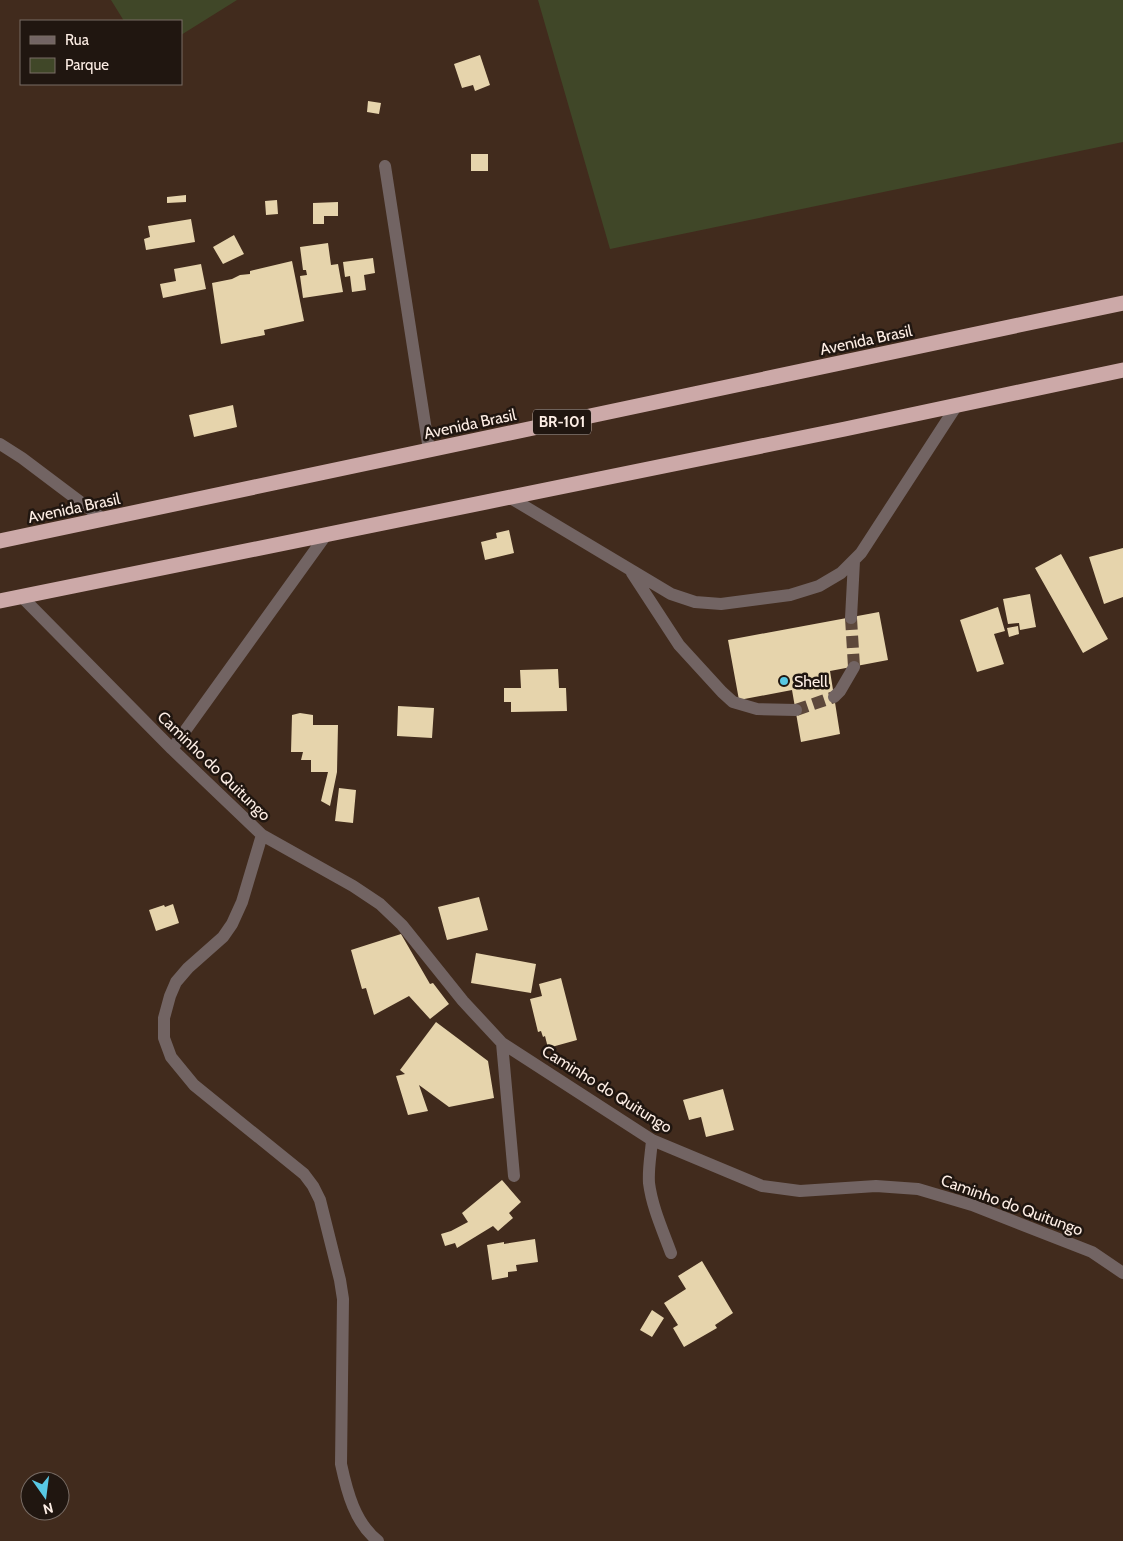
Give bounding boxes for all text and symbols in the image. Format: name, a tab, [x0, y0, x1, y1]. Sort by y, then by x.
legend	[20, 20, 182, 85]
text: Rua	[65, 31, 90, 49]
text: Parque	[65, 56, 109, 74]
street label: Avenida Brasil	[818, 321, 914, 359]
street label: Avenida Brasil	[422, 405, 518, 443]
road number: BR-101	[533, 410, 591, 434]
street label: Avenida Brasil	[26, 489, 122, 527]
place label: Shell	[794, 672, 828, 691]
marker: Shell	[778, 675, 790, 687]
street label: Caminho do Quitungo	[154, 707, 275, 825]
street label: Caminho do Quitungo	[538, 1041, 676, 1137]
street label: Caminho do Quitungo	[938, 1170, 1086, 1240]
north arrow	[20, 1471, 70, 1521]
text: N	[41, 1499, 55, 1519]

